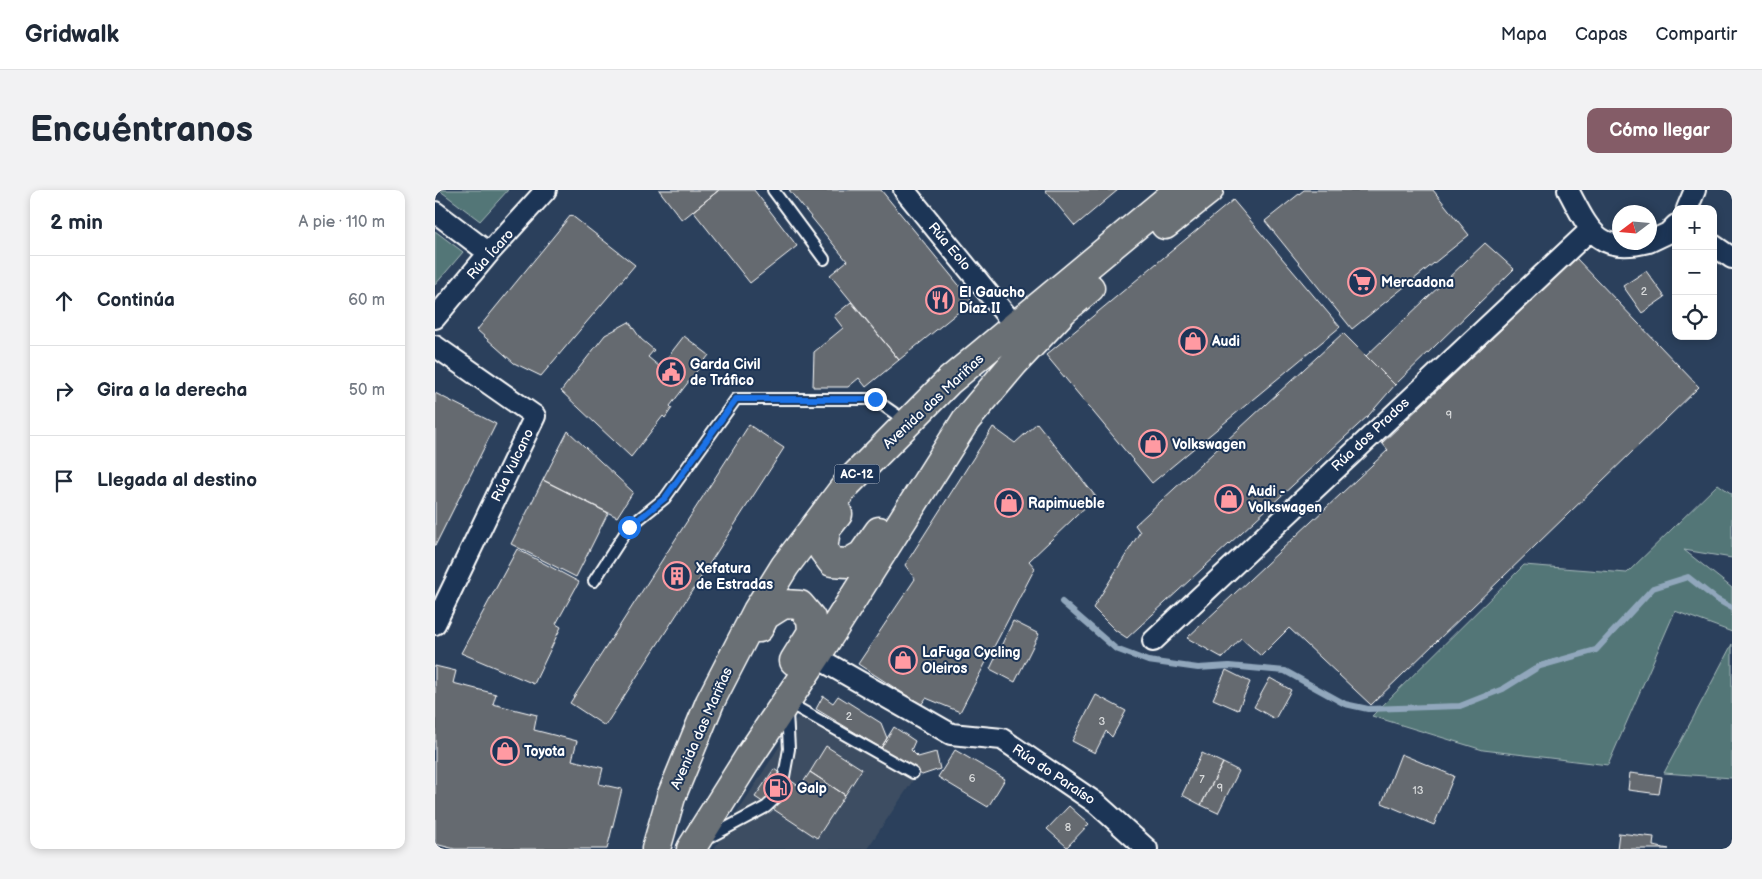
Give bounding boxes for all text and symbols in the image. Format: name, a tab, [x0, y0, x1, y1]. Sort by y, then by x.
text: Gridwalk	[25, 20, 119, 49]
text: Mapa	[1501, 24, 1547, 45]
text: Capas	[1575, 24, 1628, 45]
text: Compartir	[1656, 24, 1737, 45]
button: Cómo llegar	[1587, 108, 1732, 153]
text: Encuéntranos	[30, 109, 253, 152]
north arrow	[1612, 205, 1657, 250]
map controls	[1672, 205, 1717, 340]
button: +	[1672, 205, 1717, 250]
text: 2 min	[50, 210, 103, 235]
text: A pie · 110 m	[299, 213, 385, 232]
street label: Rúa Eolo	[925, 219, 975, 274]
street label: Rúa Ícaro	[463, 225, 517, 283]
button: −	[1672, 250, 1717, 295]
supermarket icon: Mercadona	[1347, 267, 1377, 297]
place label: Mercadona	[1381, 274, 1454, 291]
place label: El Gaucho Díaz II	[959, 284, 1025, 317]
restaurant icon: El Gaucho Díaz II	[925, 285, 955, 315]
house number: 2	[1641, 285, 1648, 298]
icon: ahead	[50, 287, 78, 315]
text: Continúa	[97, 289, 175, 312]
text: 60 m	[348, 291, 385, 310]
button: locate	[1672, 295, 1717, 340]
shop icon: Audi	[1178, 326, 1208, 356]
place label: Audi	[1211, 333, 1240, 350]
street label: Avenida das Mariñas	[879, 350, 987, 452]
place label: Garda Civil de Tráfico	[690, 356, 761, 389]
public building icon: Garda Civil de Tráfico	[656, 357, 686, 387]
icon: right	[50, 377, 78, 405]
text: Gira a la derecha	[97, 379, 247, 402]
text: 50 m	[349, 381, 385, 400]
route end	[864, 388, 887, 411]
street label: Rúa dos Prados	[1328, 394, 1413, 475]
house number: 9	[1446, 409, 1452, 422]
street label: Rúa Vulcano	[487, 426, 537, 504]
shop icon: Volkswagen	[1138, 429, 1168, 459]
place label: Volkswagen	[1172, 436, 1246, 453]
road number: AC-12	[835, 464, 879, 484]
icon: arrive	[50, 467, 78, 495]
text: Llegada al destino	[97, 469, 257, 492]
place label: Audi - Volkswagen	[1247, 483, 1322, 516]
shop icon: Audi - Volkswagen	[1214, 484, 1244, 514]
shop icon: Rapimueble	[994, 488, 1024, 518]
place label: Rapimueble	[1028, 495, 1105, 512]
route start	[618, 516, 641, 539]
place label: Xefatura de Estradas	[696, 560, 773, 593]
building icon: Xefatura de Estradas	[662, 561, 692, 591]
place label: LaFuga Cycling Oleiros	[922, 644, 1021, 677]
shop icon: LaFuga Cycling Oleiros	[888, 645, 918, 675]
street label: Avenida das Mariñas	[667, 665, 736, 792]
house number: 2	[846, 710, 853, 723]
house number: 3	[1099, 715, 1106, 728]
shop icon: Toyota	[490, 736, 520, 766]
street label: Rúa do Paraíso	[1009, 740, 1098, 808]
place label: Toyota	[524, 743, 565, 760]
house number: 6	[969, 772, 976, 785]
fuel station icon: Galp	[763, 773, 793, 803]
house number: 7	[1199, 773, 1205, 786]
place label: Galp	[797, 780, 827, 797]
house number: 9	[1217, 782, 1223, 795]
house number: 13	[1412, 784, 1424, 797]
house number: 8	[1065, 821, 1071, 834]

